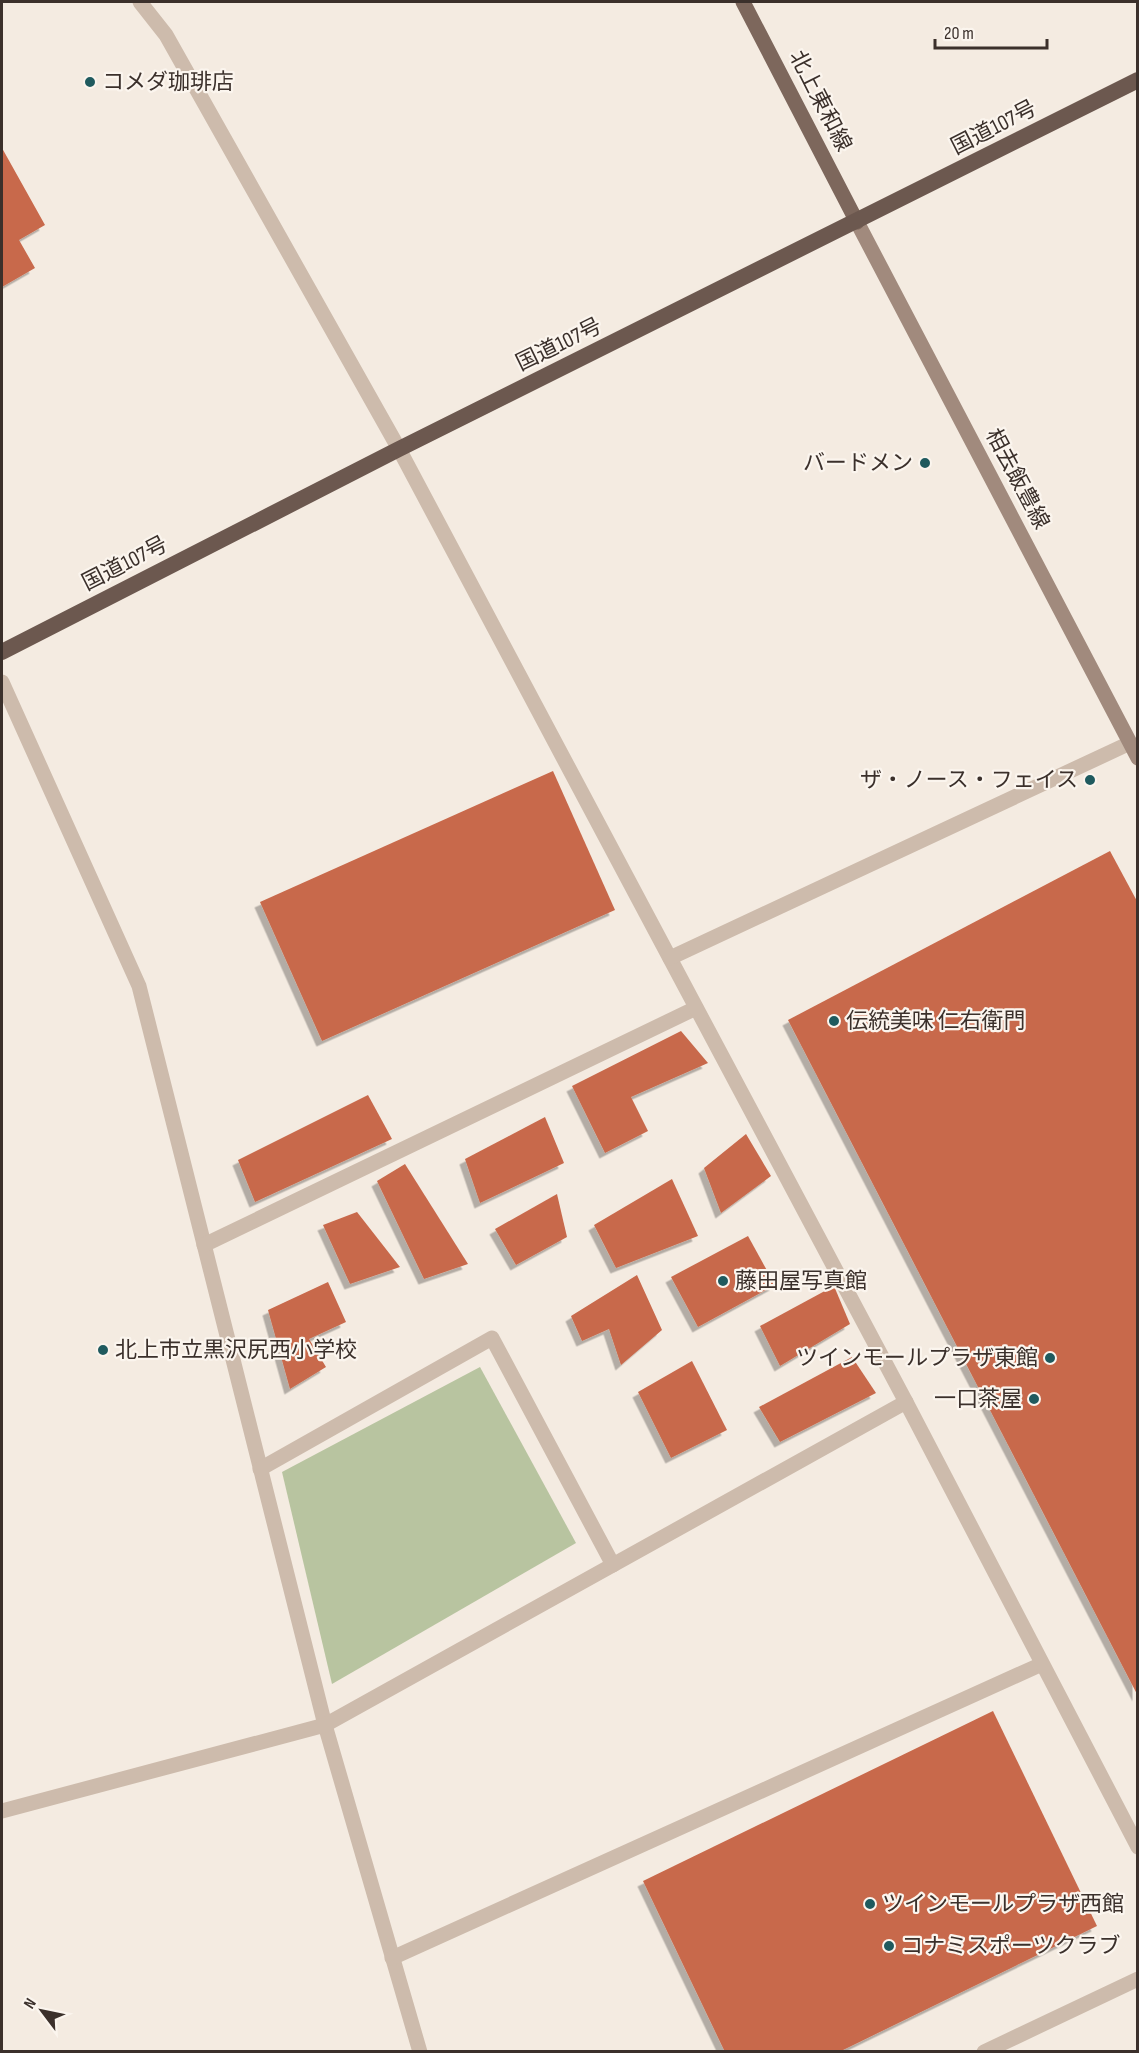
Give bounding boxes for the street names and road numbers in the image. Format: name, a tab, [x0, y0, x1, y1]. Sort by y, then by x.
street label: 北上東和線	[783, 46, 857, 156]
street label: 国道107号	[947, 95, 1041, 161]
street label: 国道107号	[512, 313, 606, 377]
street label: 相去飯豊線	[979, 424, 1055, 534]
street label: 国道107号	[78, 531, 172, 597]

